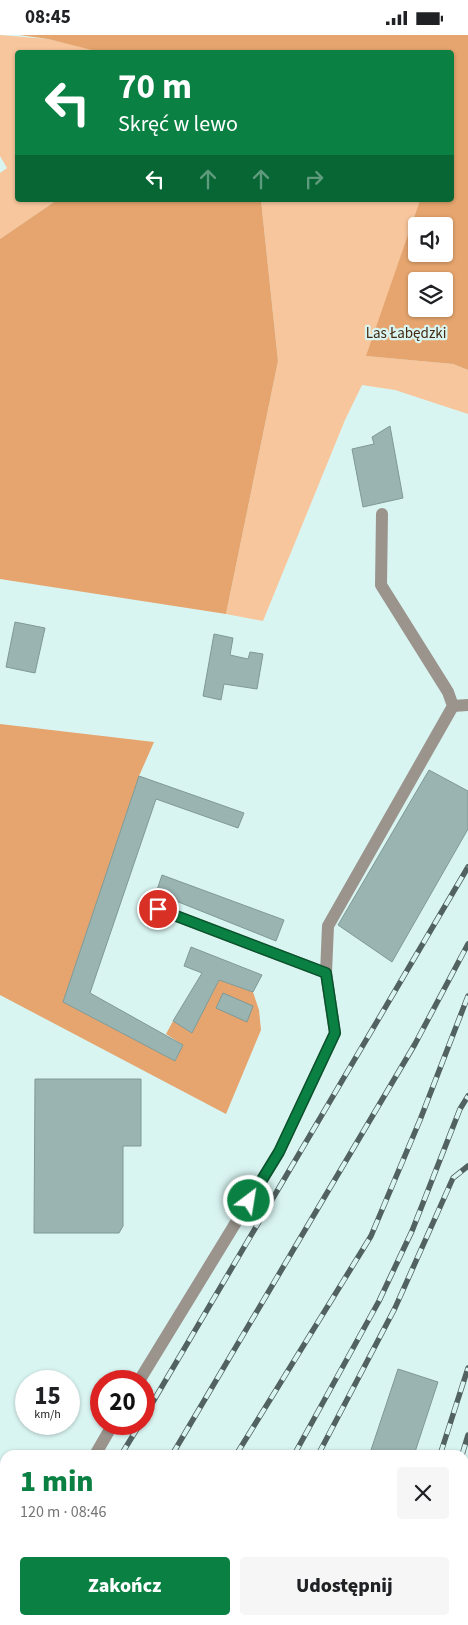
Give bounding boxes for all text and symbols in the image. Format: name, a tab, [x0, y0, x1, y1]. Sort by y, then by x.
text: 08:45	[25, 4, 71, 31]
text: 70 m	[118, 62, 192, 112]
icon: left	[35, 70, 100, 135]
text: Skręć w lewo	[118, 108, 238, 140]
icon: left	[141, 165, 169, 193]
icon: ahead	[194, 165, 222, 193]
icon: ahead	[247, 165, 275, 193]
icon: right	[300, 165, 328, 193]
map controls	[408, 217, 453, 317]
button: sound	[408, 217, 453, 262]
button: layers	[408, 272, 453, 317]
park label: Las Łabędzki	[366, 323, 446, 344]
pin	[137, 888, 179, 930]
icon: arrive	[144, 895, 172, 923]
position arrow	[222, 1174, 274, 1226]
speed limit sign: 20	[90, 1370, 155, 1435]
text: 15	[34, 1378, 61, 1414]
text: km/h	[34, 1406, 61, 1423]
text: 1 min	[20, 1460, 94, 1503]
button: close	[397, 1467, 449, 1519]
text: 120 m · 08:46	[20, 1501, 107, 1523]
button: Zakończ	[20, 1557, 230, 1615]
button: Udostępnij	[240, 1557, 449, 1615]

